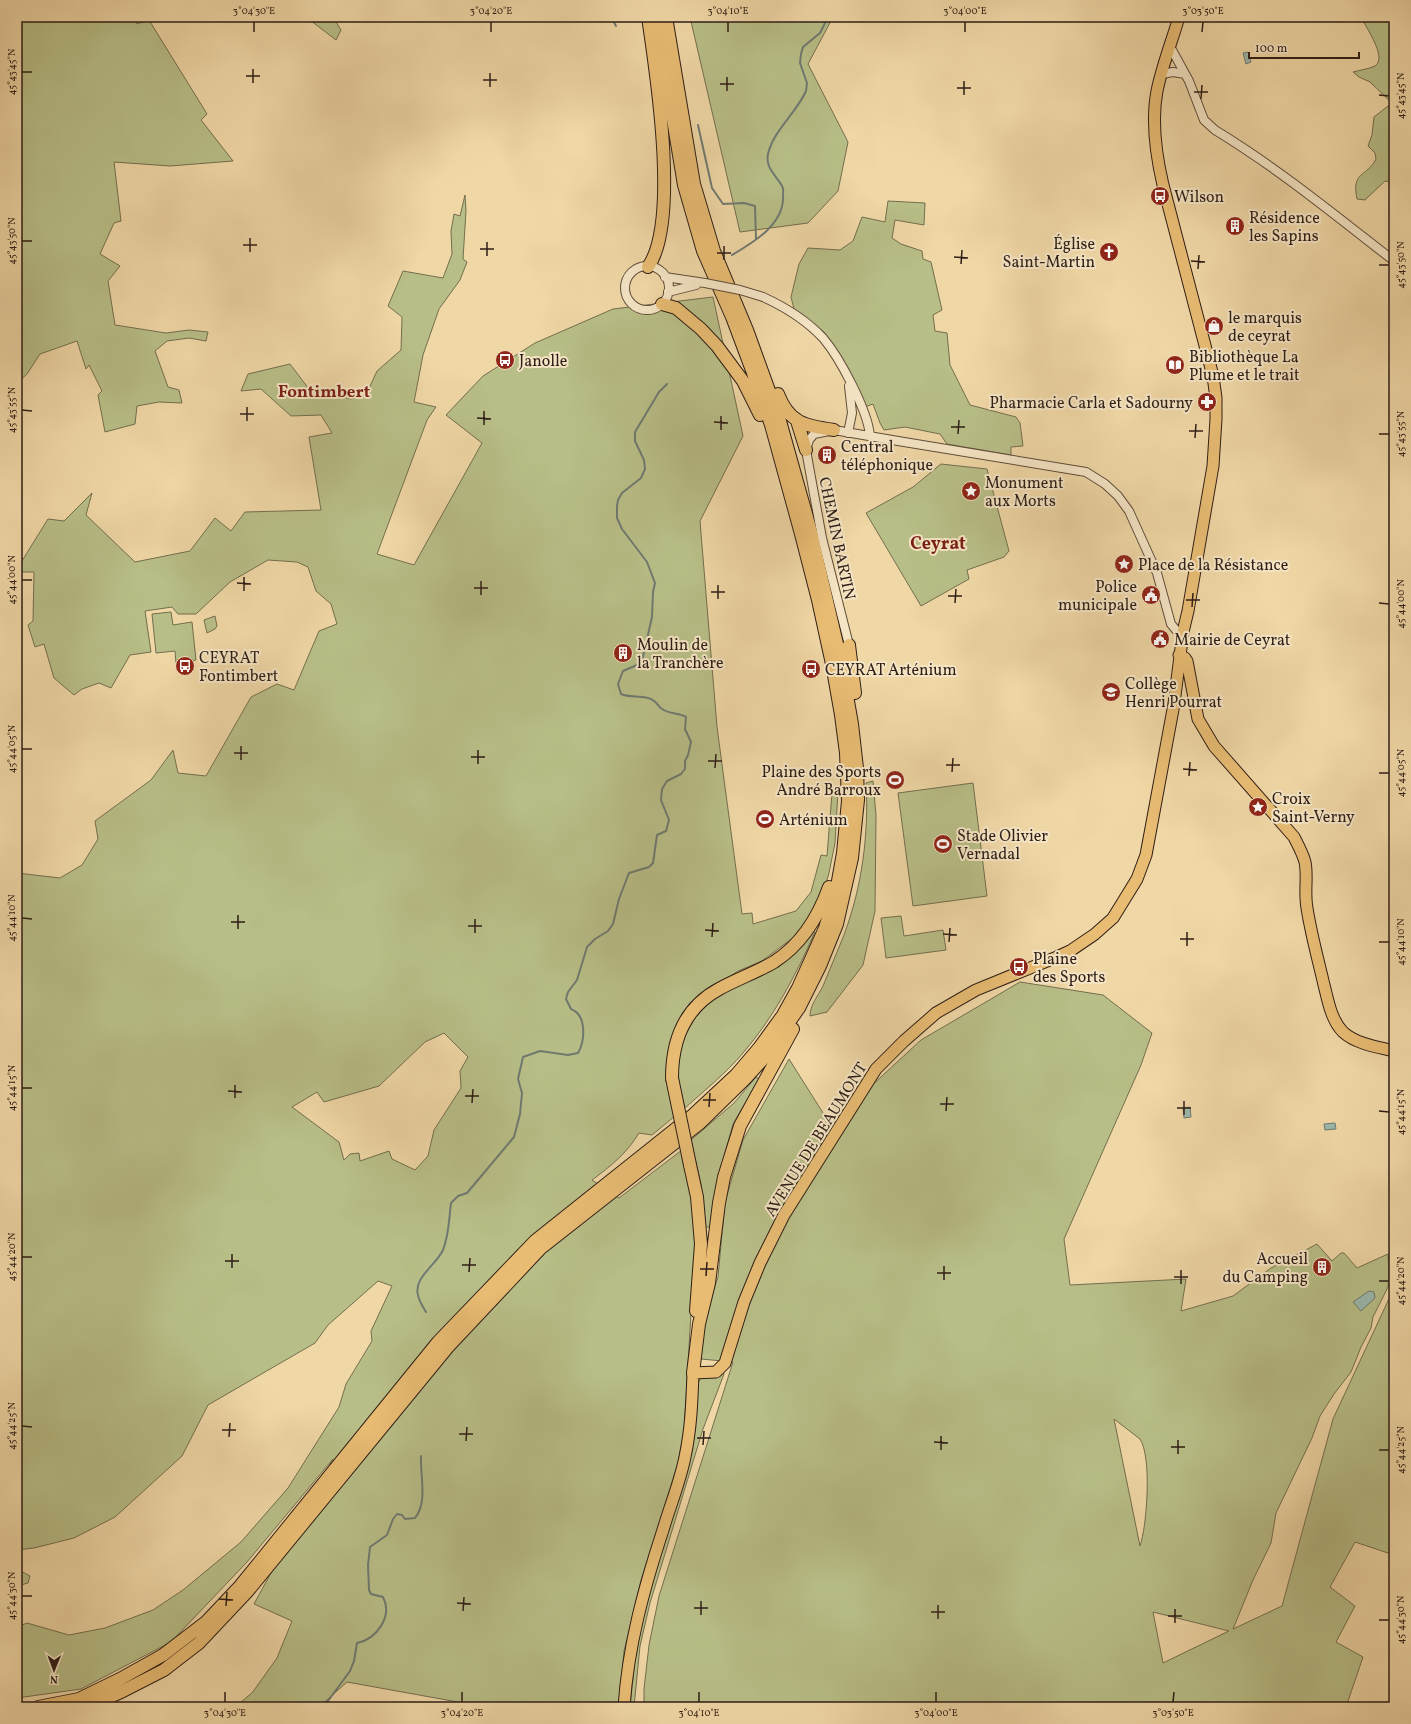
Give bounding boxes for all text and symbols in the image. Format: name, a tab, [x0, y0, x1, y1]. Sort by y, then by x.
text: 3°04'30"E	[233, 4, 275, 18]
text: 3°04'20"E	[470, 4, 512, 18]
text: 3°04'10"E	[707, 4, 749, 18]
text: 3°04'00"E	[943, 4, 987, 18]
text: 3°03'50"E	[1182, 4, 1224, 18]
scale bar	[1249, 34, 1359, 60]
text: 100 m	[1255, 41, 1288, 57]
text: 45°43'45"N	[5, 48, 19, 95]
text: 45°43'45"N	[1394, 72, 1408, 119]
bus stop icon: Wilson	[1149, 185, 1171, 207]
place label: Wilson	[1174, 187, 1224, 209]
place label: Résidence les Sapins	[1249, 208, 1320, 248]
building icon: Résidence les Sapins	[1224, 215, 1246, 237]
text: 45°43'50"N	[5, 217, 19, 265]
place label: Église Saint-Martin	[1003, 234, 1095, 274]
church icon: Église Saint-Martin	[1098, 241, 1120, 263]
text: 45°43'50"N	[1394, 241, 1408, 289]
place label: le marquis de ceyrat	[1228, 308, 1302, 348]
shop icon: le marquis de ceyrat	[1203, 315, 1225, 337]
place label: Bibliothèque La Plume et le trait	[1189, 347, 1300, 387]
bus stop icon: Janolle	[494, 349, 516, 371]
place label: Janolle	[519, 351, 567, 373]
library icon: Bibliothèque La Plume et le trait	[1164, 354, 1186, 376]
district label: Fontimbert	[278, 381, 371, 404]
text: 45°43'55"N	[5, 386, 19, 433]
pharmacy icon: Pharmacie Carla et Sadourny	[1196, 391, 1218, 413]
place label: Pharmacie Carla et Sadourny	[990, 393, 1193, 415]
text: 45°43'55"N	[1394, 410, 1408, 457]
place label: Central téléphonique	[841, 437, 933, 477]
building icon: Central téléphonique	[816, 444, 838, 466]
place label: Monument aux Morts	[985, 473, 1064, 513]
street label: CHEMIN BARTIN	[812, 475, 860, 602]
place icon: Monument aux Morts	[960, 480, 982, 502]
district label: Ceyrat	[910, 532, 966, 557]
place icon: Place de la Résistance	[1113, 553, 1135, 575]
text: 45°44'00"N	[5, 555, 19, 605]
place label: Place de la Résistance	[1138, 555, 1288, 577]
place label: Police municipale	[1058, 577, 1137, 617]
text: 45°44'00"N	[1394, 579, 1408, 629]
public building icon: Police municipale	[1140, 584, 1162, 606]
public building icon: Mairie de Ceyrat	[1149, 628, 1171, 650]
place label: Mairie de Ceyrat	[1174, 630, 1291, 652]
place label: Moulin de la Tranchère	[637, 635, 724, 675]
building icon: Moulin de la Tranchère	[612, 642, 634, 664]
place label: CEYRAT Fontimbert	[199, 648, 279, 688]
bus stop icon: CEYRAT Fontimbert	[174, 655, 196, 677]
bus stop icon: CEYRAT Arténium	[800, 658, 822, 680]
place label: CEYRAT Arténium	[825, 660, 957, 682]
place label: Collège Henri Pourrat	[1125, 674, 1223, 714]
school or university icon: Collège Henri Pourrat	[1100, 681, 1122, 703]
text: 45°44'05"N	[5, 724, 19, 773]
text: 45°44'05"N	[1394, 748, 1408, 797]
place label: Plaine des Sports André Barroux	[761, 762, 881, 802]
sports icon: Plaine des Sports André Barroux	[884, 769, 906, 791]
place label: Croix Saint-Verny	[1272, 789, 1355, 829]
place icon: Croix Saint-Verny	[1247, 796, 1269, 818]
sports icon: Arténium	[754, 808, 776, 830]
place label: Arténium	[779, 810, 848, 832]
place label: Stade Olivier Vernadal	[957, 826, 1048, 866]
sports icon: Stade Olivier Vernadal	[932, 833, 954, 855]
text: 45°44'10"N	[5, 894, 19, 942]
text: 45°44'10"N	[1394, 918, 1408, 966]
place label: Plaine des Sports	[1033, 949, 1105, 989]
bus stop icon: Plaine des Sports	[1008, 956, 1030, 978]
street label: AVENUE DE BEAUMONT	[760, 1059, 873, 1221]
text: 45°44'15"N	[5, 1064, 19, 1111]
text: 45°44'15"N	[1394, 1088, 1408, 1135]
text: 45°44'20"N	[5, 1232, 19, 1281]
place label: Accueil du Camping	[1222, 1249, 1308, 1289]
building icon: Accueil du Camping	[1311, 1256, 1333, 1278]
text: 45°44'20"N	[1394, 1256, 1408, 1305]
text: 45°44'25"N	[5, 1401, 19, 1450]
text: 45°44'25"N	[1394, 1425, 1408, 1474]
text: 45°44'30"N	[5, 1571, 19, 1620]
text: 45°44'30"N	[1394, 1595, 1408, 1644]
north arrow	[34, 1650, 74, 1690]
text: N	[50, 1671, 58, 1686]
text: 3°04'30"E	[204, 1706, 246, 1720]
text: 3°04'20"E	[441, 1706, 483, 1720]
text: 3°04'10"E	[678, 1706, 720, 1720]
text: 3°04'00"E	[914, 1706, 958, 1720]
text: 3°03'50"E	[1152, 1706, 1194, 1720]

